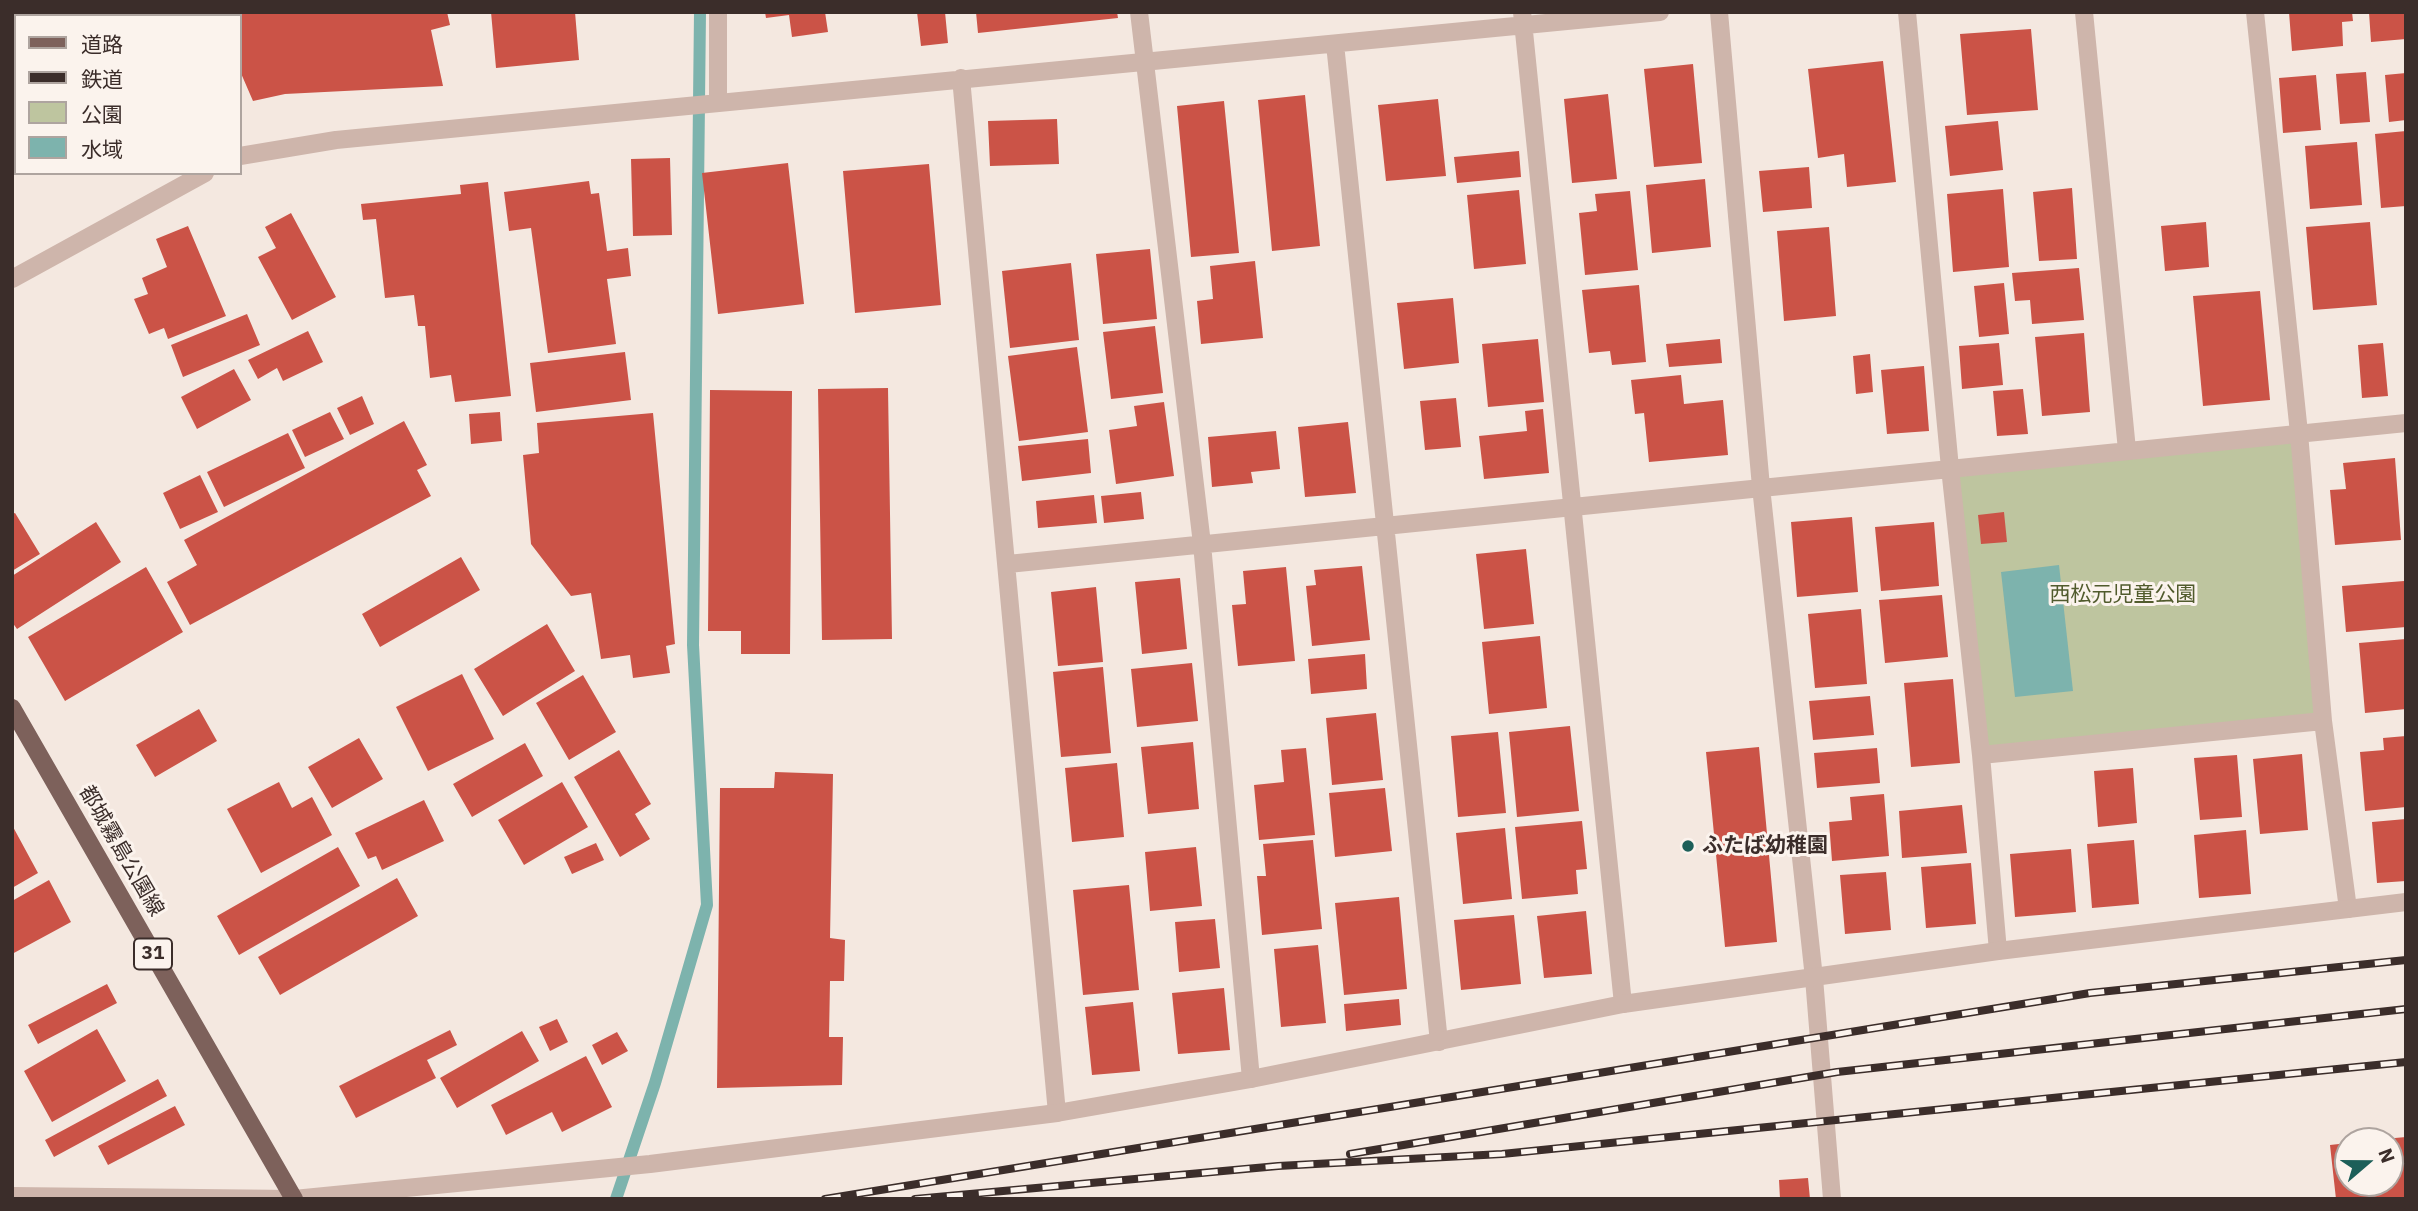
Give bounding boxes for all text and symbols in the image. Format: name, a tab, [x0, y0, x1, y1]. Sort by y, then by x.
legend	[14, 14, 242, 175]
text: 道路	[81, 30, 123, 58]
text: 鉄道	[81, 65, 123, 93]
text: 公園	[81, 100, 123, 128]
text: 水域	[81, 135, 123, 163]
park label: 西松元児童公園	[2050, 582, 2196, 608]
street label: 都城霧島公園線	[73, 781, 169, 921]
place label: ふたば幼稚園	[1702, 833, 1828, 859]
marker: ふたば幼稚園	[1680, 838, 1696, 854]
road number: 31	[134, 938, 172, 970]
north arrow	[2334, 1127, 2404, 1197]
text: N	[2373, 1145, 2400, 1166]

